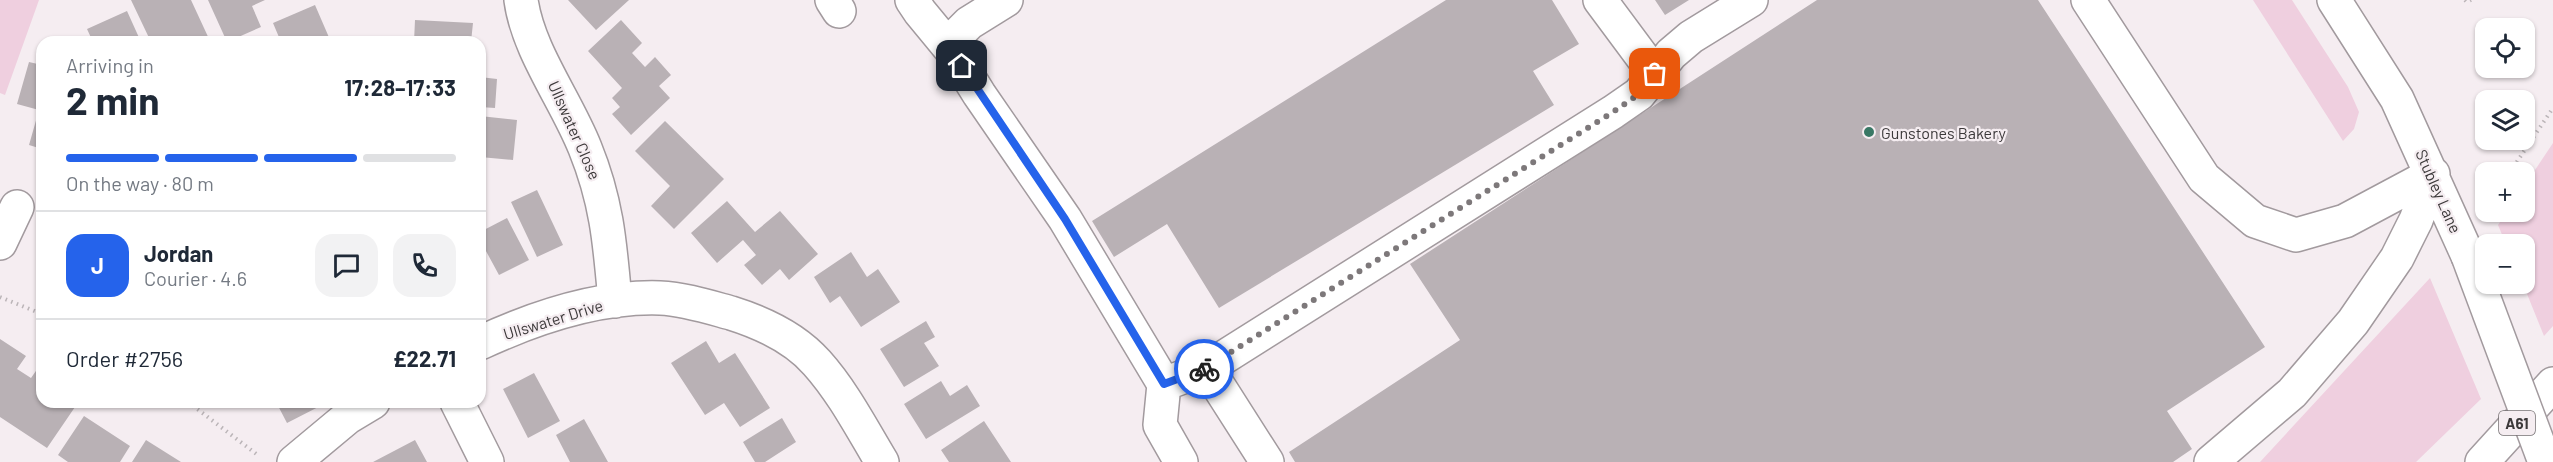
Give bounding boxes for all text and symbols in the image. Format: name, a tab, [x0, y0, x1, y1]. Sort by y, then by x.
map controls	[2475, 18, 2535, 294]
button: locate	[2475, 18, 2535, 78]
pin	[936, 40, 987, 91]
pin	[1629, 48, 1680, 99]
icon: home	[945, 49, 978, 82]
text: Arriving in	[66, 53, 154, 77]
icon: bag	[1638, 57, 1671, 90]
text: 17:28–17:33	[344, 74, 456, 100]
text: 2 min	[66, 76, 159, 123]
street label: Ullswater Close	[545, 78, 605, 182]
button: layers	[2475, 90, 2535, 150]
place label: Gunstones Bakery	[1881, 123, 2006, 142]
marker: Gunstones Bakery	[1862, 125, 1876, 139]
street label: Stubley Lane	[2412, 146, 2466, 236]
button: +	[2475, 162, 2535, 222]
text: On the way · 80 m	[66, 171, 214, 195]
button: chat	[315, 234, 378, 297]
button: phone	[393, 234, 456, 297]
button: −	[2475, 234, 2535, 294]
text: Jordan	[144, 240, 213, 266]
text: J	[91, 252, 104, 278]
text: Courier · 4.6	[144, 266, 247, 290]
street label: Ullswater Drive	[501, 295, 605, 343]
courier	[1174, 339, 1234, 399]
text: Order #2756	[66, 345, 183, 371]
text: £22.71	[393, 345, 456, 371]
icon: bike	[1188, 353, 1221, 386]
road number: A61	[2499, 411, 2535, 435]

